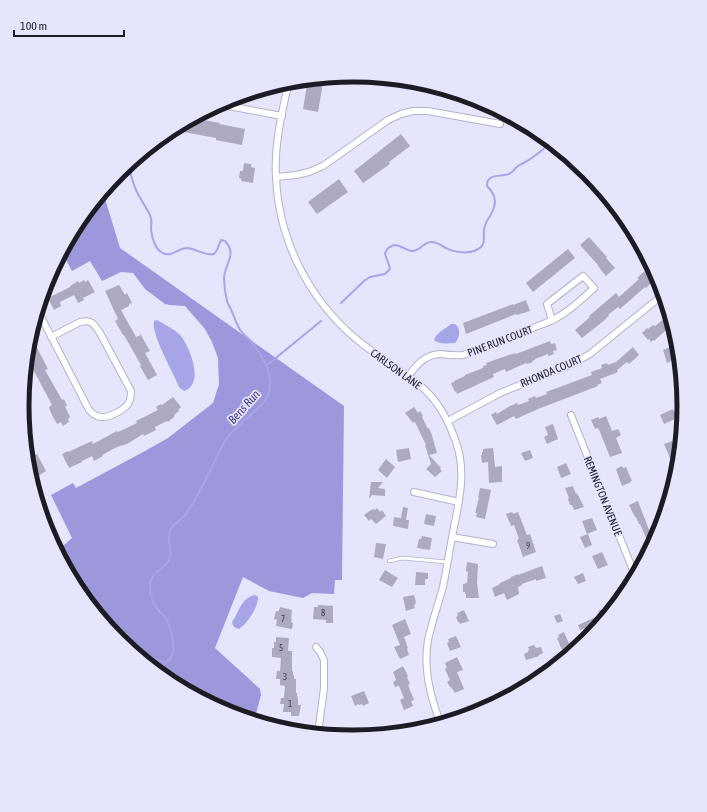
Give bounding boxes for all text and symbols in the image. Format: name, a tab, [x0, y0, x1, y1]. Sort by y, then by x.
scale bar	[14, 12, 124, 38]
text: 100 m	[20, 19, 47, 33]
street label: PINE RUN COURT	[466, 323, 534, 359]
street label: CARLSON LANE	[368, 347, 424, 392]
street label: RHONDA COURT	[518, 353, 584, 389]
water label: Bens Run	[225, 387, 263, 427]
street label: REMINGTON AVENUE	[582, 455, 625, 538]
house number: 9	[526, 541, 530, 551]
house number: 8	[321, 608, 325, 618]
house number: 7	[281, 614, 285, 624]
house number: 5	[279, 643, 283, 653]
house number: 3	[283, 672, 287, 682]
house number: 1	[288, 699, 292, 709]

